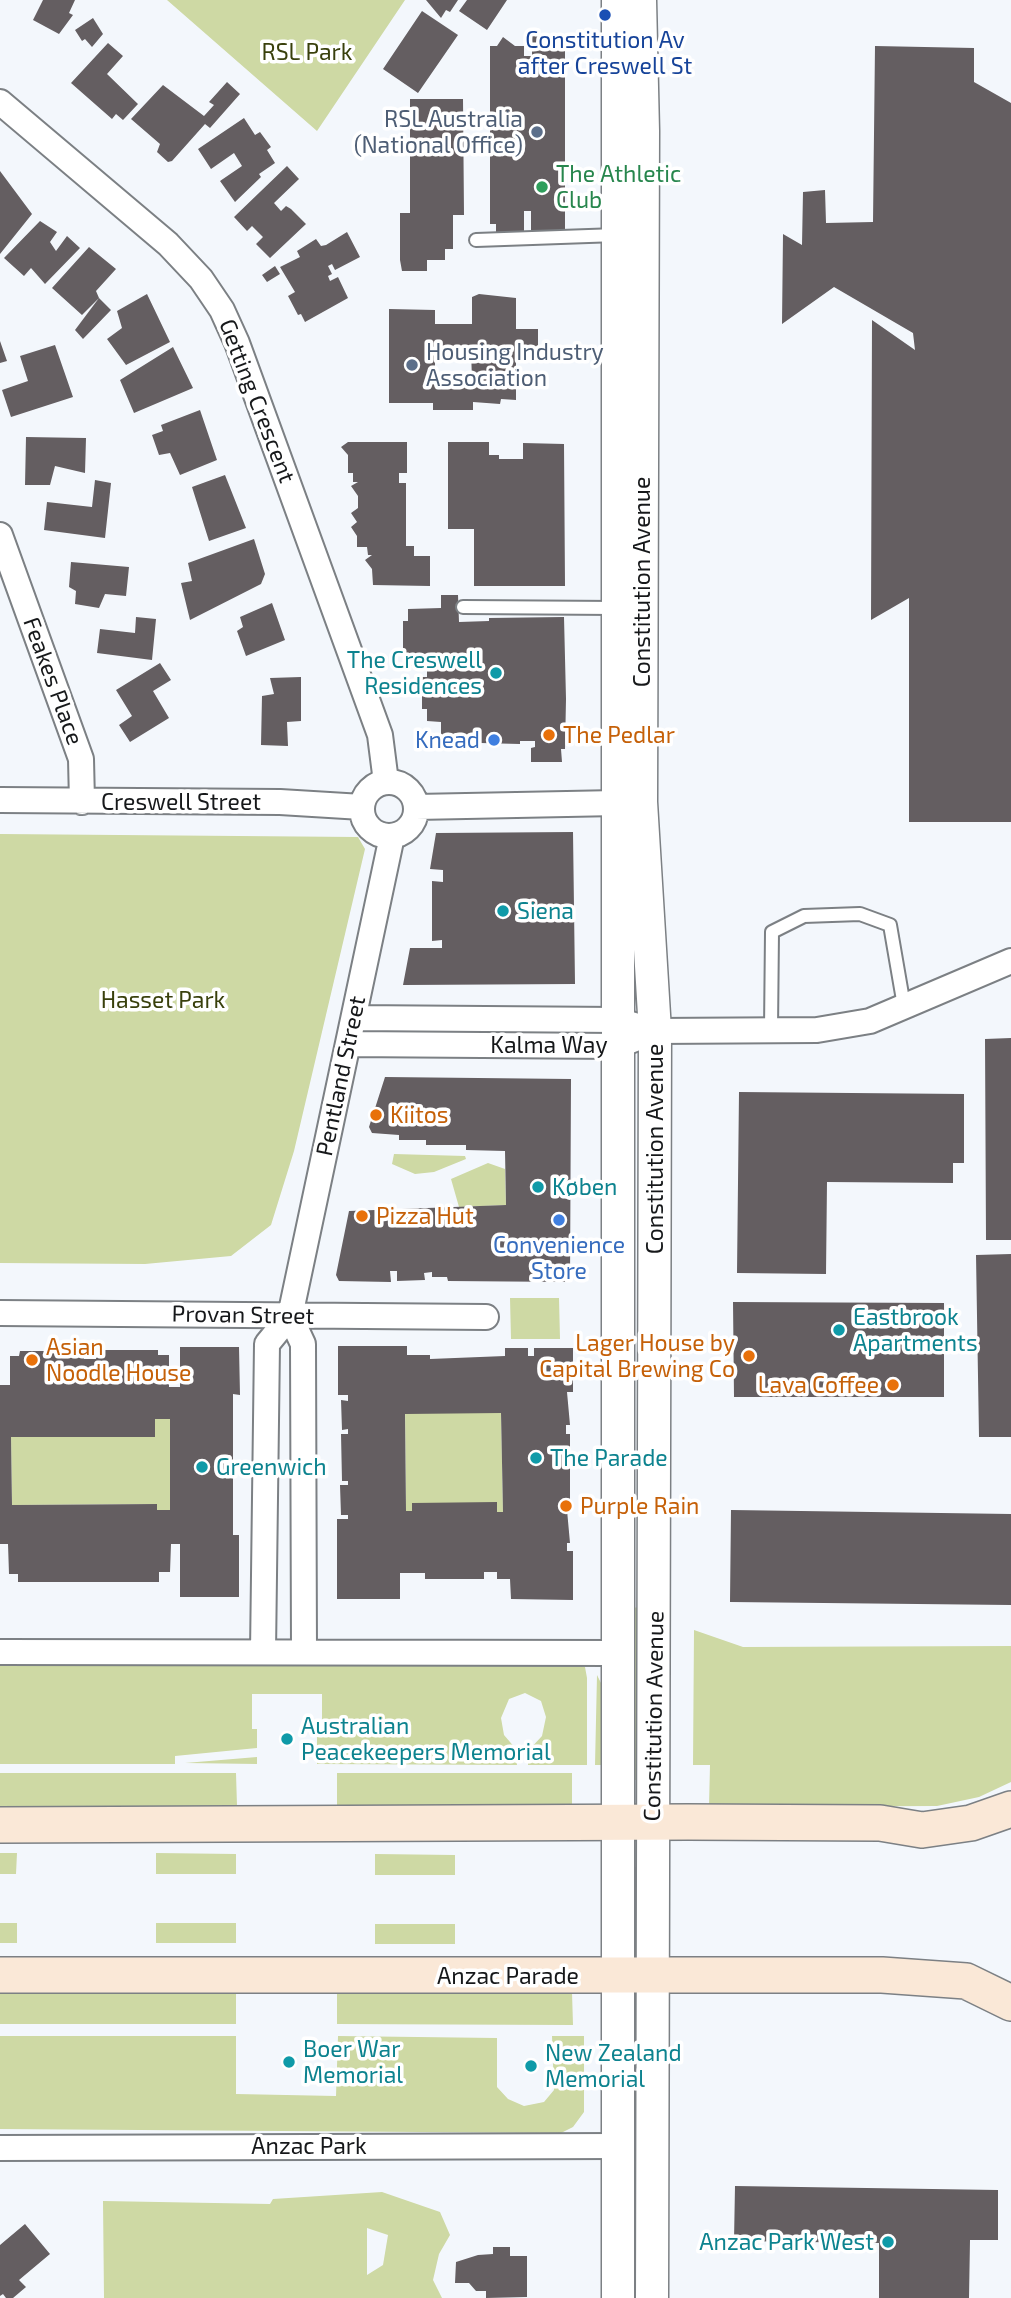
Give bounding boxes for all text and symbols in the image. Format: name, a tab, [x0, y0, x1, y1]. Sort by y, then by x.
marker: Constitution Av after Creswell St	[597, 7, 613, 23]
place label: Constitution Av after Creswell St	[518, 26, 692, 80]
park label: RSL Park	[261, 38, 353, 66]
place label: RSL Australia (National Office)	[354, 105, 523, 159]
marker: RSL Australia (National Office)	[529, 124, 545, 140]
place label: The Athletic Club	[556, 160, 681, 214]
marker: The Athletic Club	[534, 179, 550, 195]
street label: Getting Crescent	[213, 315, 301, 487]
place label: Housing Industry Association	[426, 338, 604, 392]
marker: Housing Industry Association	[404, 357, 420, 373]
street label: Constitution Avenue	[628, 477, 656, 687]
street label: Feakes Place	[17, 613, 89, 749]
place label: The Creswell Residences	[347, 646, 482, 700]
marker: The Creswell Residences	[488, 665, 504, 681]
place label: The Pedlar	[563, 721, 675, 749]
place label: Knead	[415, 726, 480, 754]
marker: The Pedlar	[541, 727, 557, 743]
marker: Knead	[486, 732, 502, 748]
street label: Creswell Street	[101, 788, 261, 816]
place label: Siena	[517, 897, 574, 925]
marker: Siena	[495, 903, 511, 919]
park label: Hasset Park	[101, 986, 225, 1014]
street label: Pentland Street	[311, 993, 371, 1159]
street label: Kalma Way	[490, 1031, 608, 1059]
street label: Constitution Avenue	[641, 1044, 669, 1254]
place label: Kiitos	[390, 1101, 449, 1129]
marker: Kiitos	[368, 1107, 384, 1123]
place label: Køben	[552, 1173, 617, 1201]
marker: Køben	[530, 1179, 546, 1195]
place label: Pizza Hut	[376, 1202, 474, 1230]
marker: Pizza Hut	[354, 1208, 370, 1224]
marker: Convenience Store	[551, 1212, 567, 1228]
place label: Convenience Store	[493, 1231, 625, 1285]
street label: Provan Street	[172, 1300, 314, 1330]
place label: Eastbrook Apartments	[853, 1303, 978, 1357]
marker: Eastbrook Apartments	[831, 1322, 847, 1338]
place label: Lager House by Capital Brewing Co	[539, 1329, 735, 1383]
place label: Asian Noodle House	[46, 1333, 191, 1387]
marker: Lager House by Capital Brewing Co	[741, 1348, 757, 1364]
marker: Asian Noodle House	[24, 1352, 40, 1368]
place label: Lava Coffee	[758, 1371, 879, 1399]
marker: Lava Coffee	[885, 1377, 901, 1393]
place label: The Parade	[550, 1444, 668, 1472]
marker: The Parade	[528, 1450, 544, 1466]
place label: Greenwich	[216, 1453, 327, 1481]
marker: Greenwich	[194, 1459, 210, 1475]
place label: Purple Rain	[580, 1492, 699, 1520]
marker: Purple Rain	[558, 1498, 574, 1514]
street label: Constitution Avenue	[638, 1610, 670, 1822]
place label: Australian Peacekeepers Memorial	[301, 1712, 551, 1766]
marker: Australian Peacekeepers Memorial	[279, 1731, 295, 1747]
street label: Anzac Parade	[437, 1962, 579, 1990]
place label: Boer War Memorial	[303, 2035, 403, 2089]
place label: New Zealand Memorial	[545, 2039, 682, 2093]
marker: Boer War Memorial	[281, 2054, 297, 2070]
marker: New Zealand Memorial	[523, 2058, 539, 2074]
street label: Anzac Park	[251, 2132, 367, 2160]
place label: Anzac Park West	[699, 2228, 874, 2256]
marker: Anzac Park West	[880, 2234, 896, 2250]

